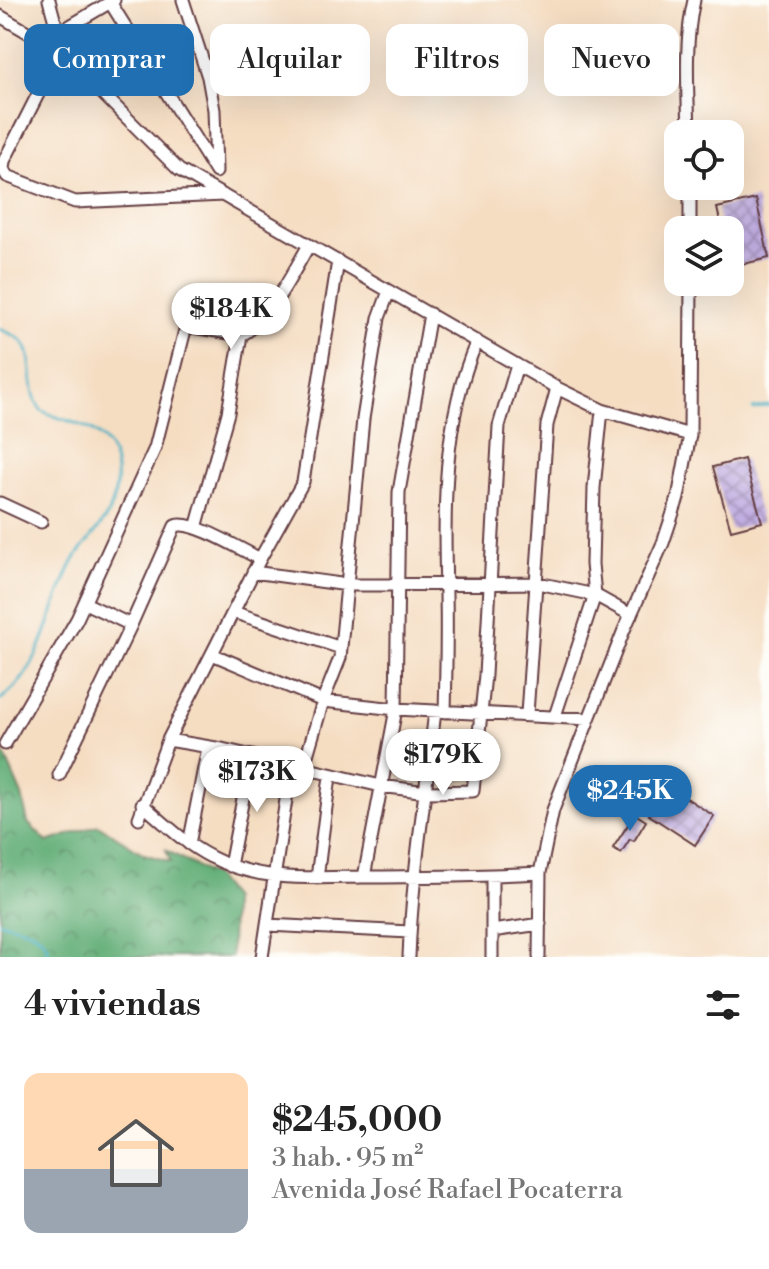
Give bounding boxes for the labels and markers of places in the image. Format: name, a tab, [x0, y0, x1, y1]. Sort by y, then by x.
pin: $184K	[175, 283, 287, 351]
pin: $179K	[387, 729, 499, 797]
pin: $173K	[201, 746, 313, 814]
pin: $245K	[574, 765, 686, 833]

